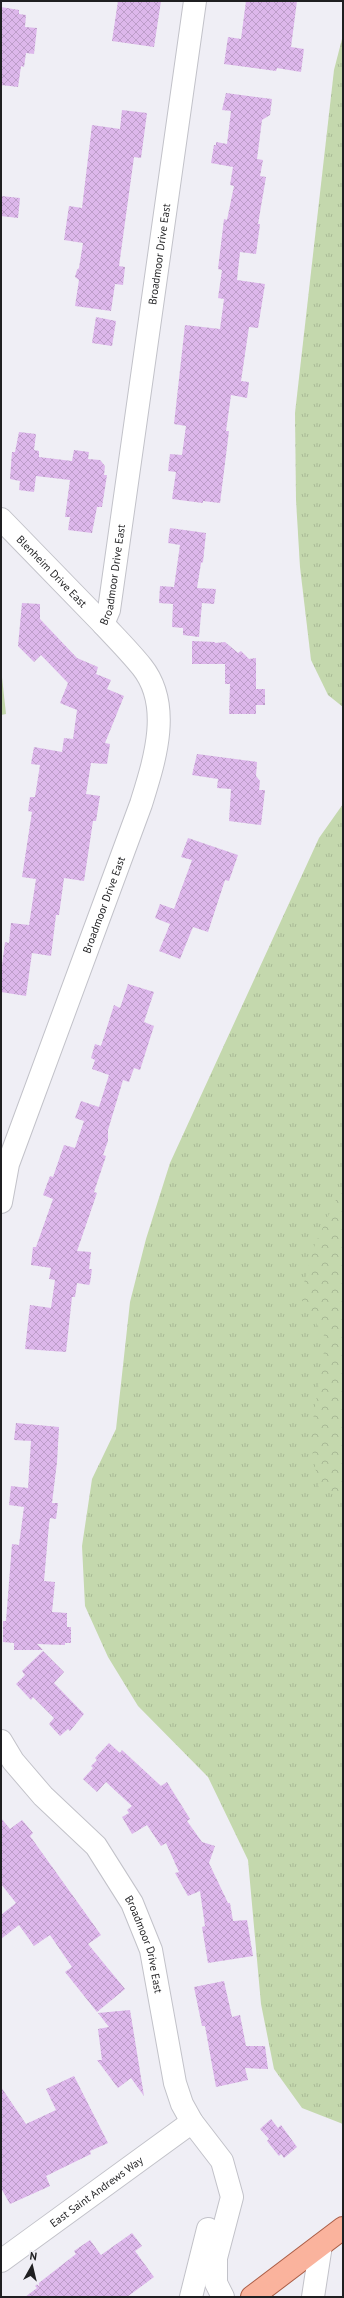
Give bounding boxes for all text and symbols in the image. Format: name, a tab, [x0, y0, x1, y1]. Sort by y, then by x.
street label: Broadmoor Drive East	[145, 202, 173, 306]
street label: Broadmoor Drive East	[96, 523, 128, 627]
street label: Blenheim Drive East	[14, 532, 90, 611]
street label: Broadmoor Drive East	[79, 854, 128, 955]
street label: Broadmoor Drive East	[122, 1893, 166, 1995]
street label: East Saint Andrews Way	[47, 2153, 146, 2230]
north arrow	[12, 2246, 52, 2286]
text: N	[29, 2249, 38, 2264]

